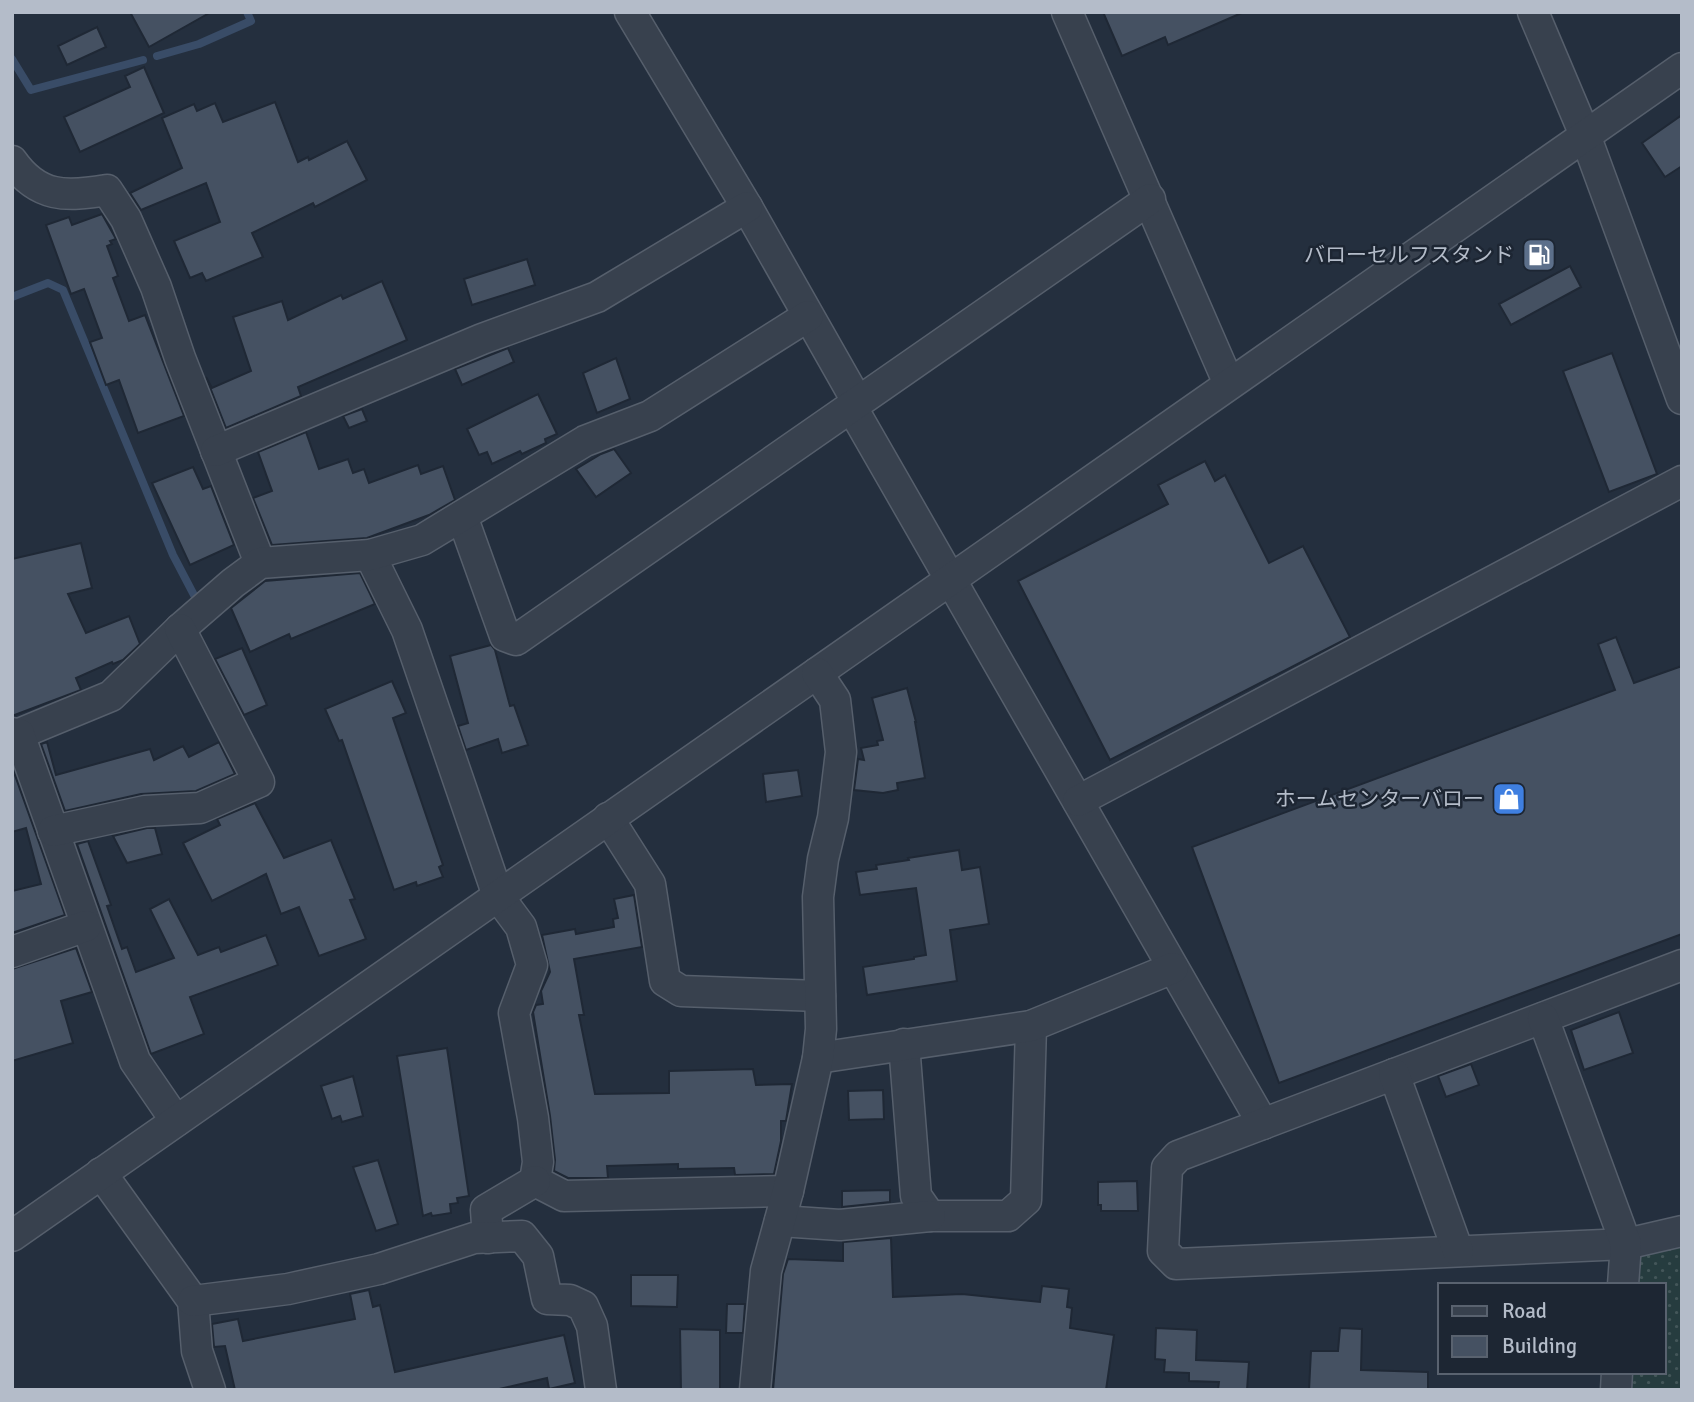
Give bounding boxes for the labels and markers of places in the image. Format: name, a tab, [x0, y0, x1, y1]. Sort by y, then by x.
fuel station icon: バローセルフスタンド	[1520, 236, 1558, 274]
place label: バローセルフスタンド	[1304, 242, 1514, 268]
shop icon: ホームセンターバロー	[1490, 780, 1528, 818]
place label: ホームセンターバロー	[1275, 786, 1484, 812]

